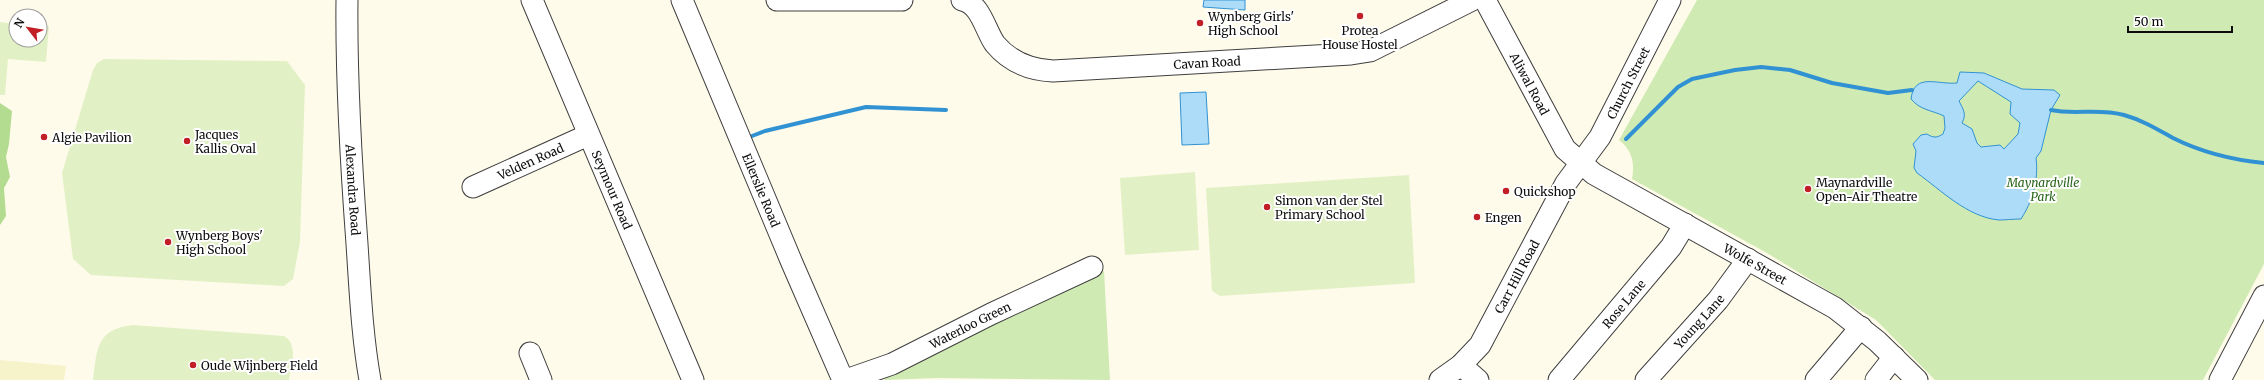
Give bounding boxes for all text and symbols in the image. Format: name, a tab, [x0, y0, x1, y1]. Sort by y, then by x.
north arrow	[8, 8, 48, 48]
scale bar	[2128, 8, 2232, 34]
place label: Wynberg Girls' High School	[1207, 9, 1294, 38]
marker: Protea House Hostel	[1355, 11, 1365, 21]
text: 50 m	[2134, 14, 2163, 29]
text: N	[11, 15, 28, 30]
marker: Wynberg Girls' High School	[1195, 18, 1205, 28]
place label: Protea House Hostel	[1322, 23, 1398, 52]
street label: Church Street	[1603, 44, 1653, 121]
street label: Aliwal Road	[1507, 49, 1553, 117]
street label: Cavan Road	[1173, 53, 1241, 72]
place label: Jacques Kallis Oval	[194, 127, 256, 156]
place label: Algie Pavilion	[51, 130, 132, 145]
marker: Algie Pavilion	[39, 132, 49, 142]
marker: Jacques Kallis Oval	[182, 136, 192, 146]
street label: Velden Road	[494, 140, 566, 183]
street label: Alexandra Road	[343, 143, 364, 236]
street label: Seymour Road	[589, 148, 636, 231]
street label: Ellerslie Road	[739, 151, 784, 229]
place label: Maynardville Open-Air Theatre	[1816, 175, 1917, 204]
park label: Maynardville Park	[2006, 175, 2079, 204]
place label: Quickshop	[1514, 184, 1576, 199]
marker: Maynardville Open-Air Theatre	[1803, 184, 1813, 194]
marker: Quickshop	[1501, 186, 1511, 196]
place label: Simon van der Stel Primary School	[1275, 193, 1383, 222]
marker: Simon van der Stel Primary School	[1262, 202, 1272, 212]
place label: Engen	[1485, 210, 1522, 225]
marker: Engen	[1472, 212, 1482, 222]
place label: Wynberg Boys' High School	[175, 228, 263, 257]
marker: Wynberg Boys' High School	[163, 237, 173, 247]
street label: Carr Hill Road	[1491, 237, 1542, 316]
street label: Wolfe Street	[1720, 240, 1790, 287]
street label: Rose Lane	[1599, 276, 1648, 331]
street label: Young Lane	[1670, 291, 1727, 352]
street label: Waterloo Green	[926, 298, 1013, 352]
place label: Oude Wijnberg Field	[201, 358, 318, 373]
marker: Oude Wijnberg Field	[188, 360, 198, 370]

